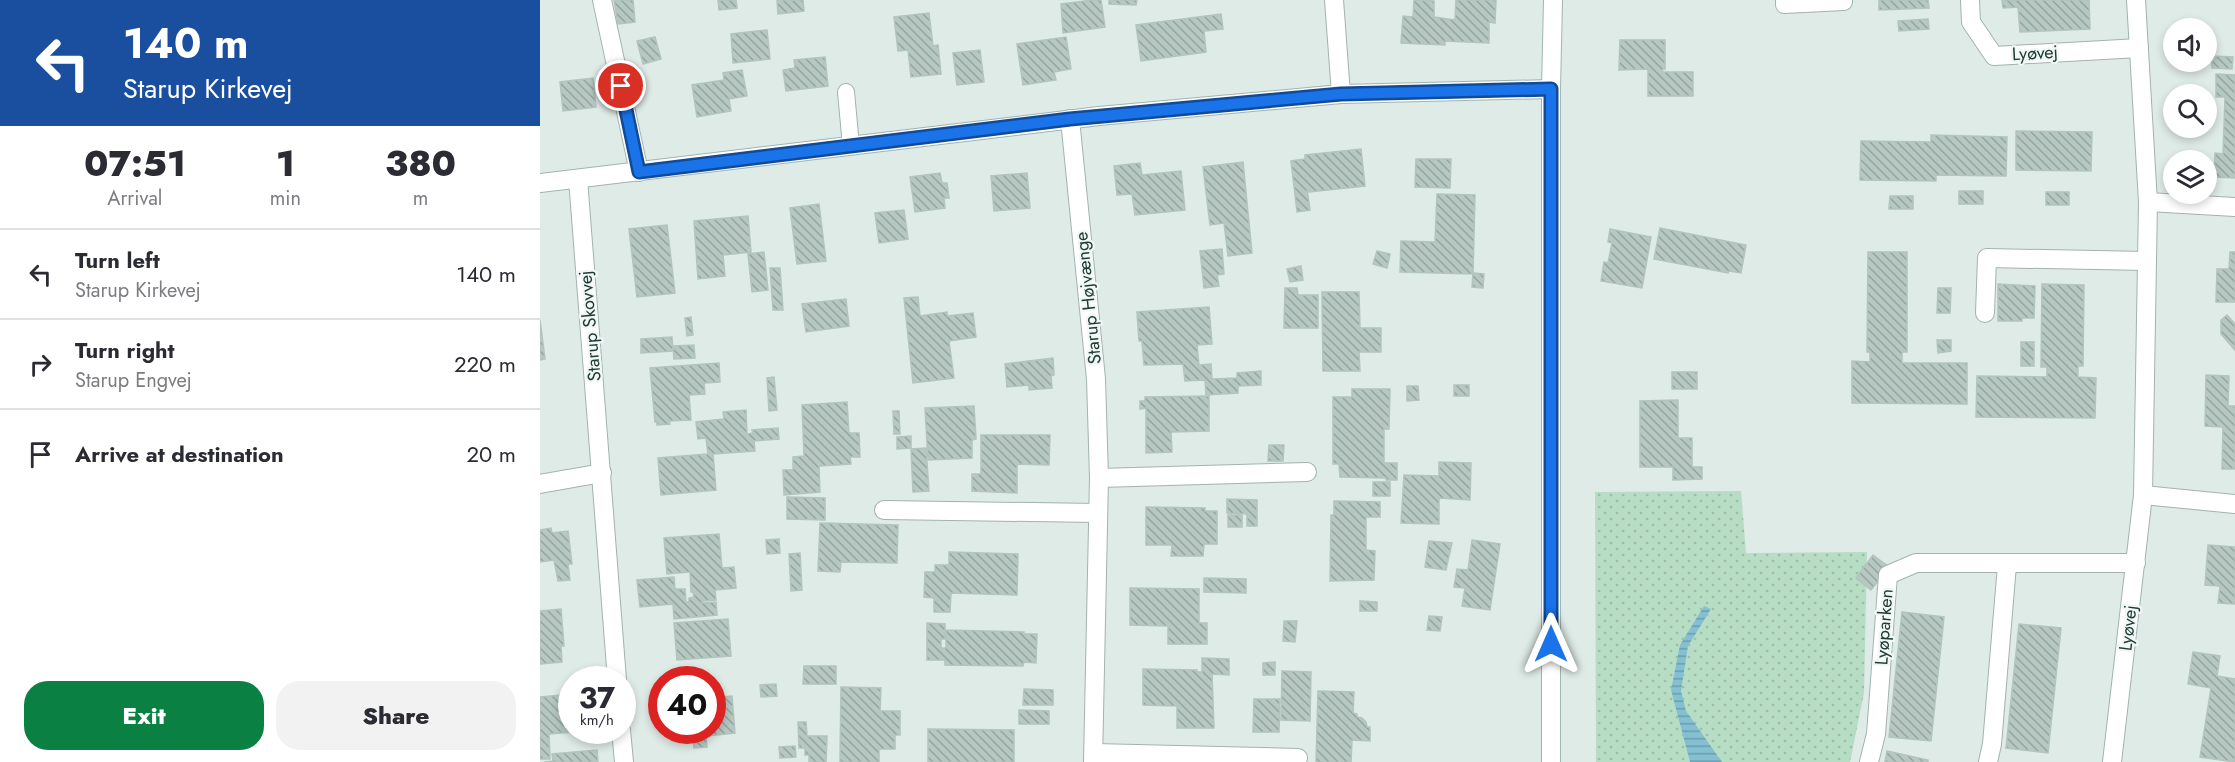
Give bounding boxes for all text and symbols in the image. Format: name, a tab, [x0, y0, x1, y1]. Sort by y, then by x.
text: 140 m	[123, 13, 249, 74]
map controls	[2163, 18, 2217, 204]
button: sound	[2163, 18, 2217, 72]
icon: left	[24, 24, 102, 102]
street label: Lyøvej	[2011, 39, 2059, 67]
pin	[595, 60, 646, 111]
text: Starup Kirkevej	[123, 69, 293, 108]
icon: arrive	[604, 69, 637, 102]
button: search	[2163, 84, 2217, 138]
text: 07:51	[84, 137, 186, 189]
text: 1	[276, 137, 295, 189]
text: 380	[385, 137, 456, 189]
button: layers	[2163, 150, 2217, 204]
text: Arrival	[107, 184, 162, 213]
text: min	[270, 184, 301, 213]
text: m	[413, 184, 428, 213]
street label: Starup Højvænge	[1068, 230, 1108, 366]
text: Turn left	[75, 244, 160, 276]
icon: left	[24, 258, 57, 291]
text: 140 m	[456, 258, 516, 290]
street label: Starup Skovvej	[572, 270, 608, 382]
text: Starup Kirkevej	[75, 276, 201, 305]
text: Turn right	[75, 334, 175, 366]
icon: right	[24, 348, 57, 381]
text: 220 m	[454, 348, 516, 380]
text: Starup Engvej	[75, 366, 192, 395]
icon: arrive	[24, 438, 57, 471]
text: Arrive at destination	[75, 438, 284, 470]
text: 20 m	[467, 438, 516, 470]
street label: Lyøparken	[1868, 588, 1900, 666]
street label: Lyøvej	[2112, 604, 2144, 652]
position arrow	[1519, 612, 1583, 676]
speed limit sign: 40	[648, 666, 726, 744]
text: 37	[579, 676, 615, 719]
button: Exit	[24, 681, 264, 750]
button: Share	[276, 681, 516, 750]
text: km/h	[580, 709, 614, 731]

